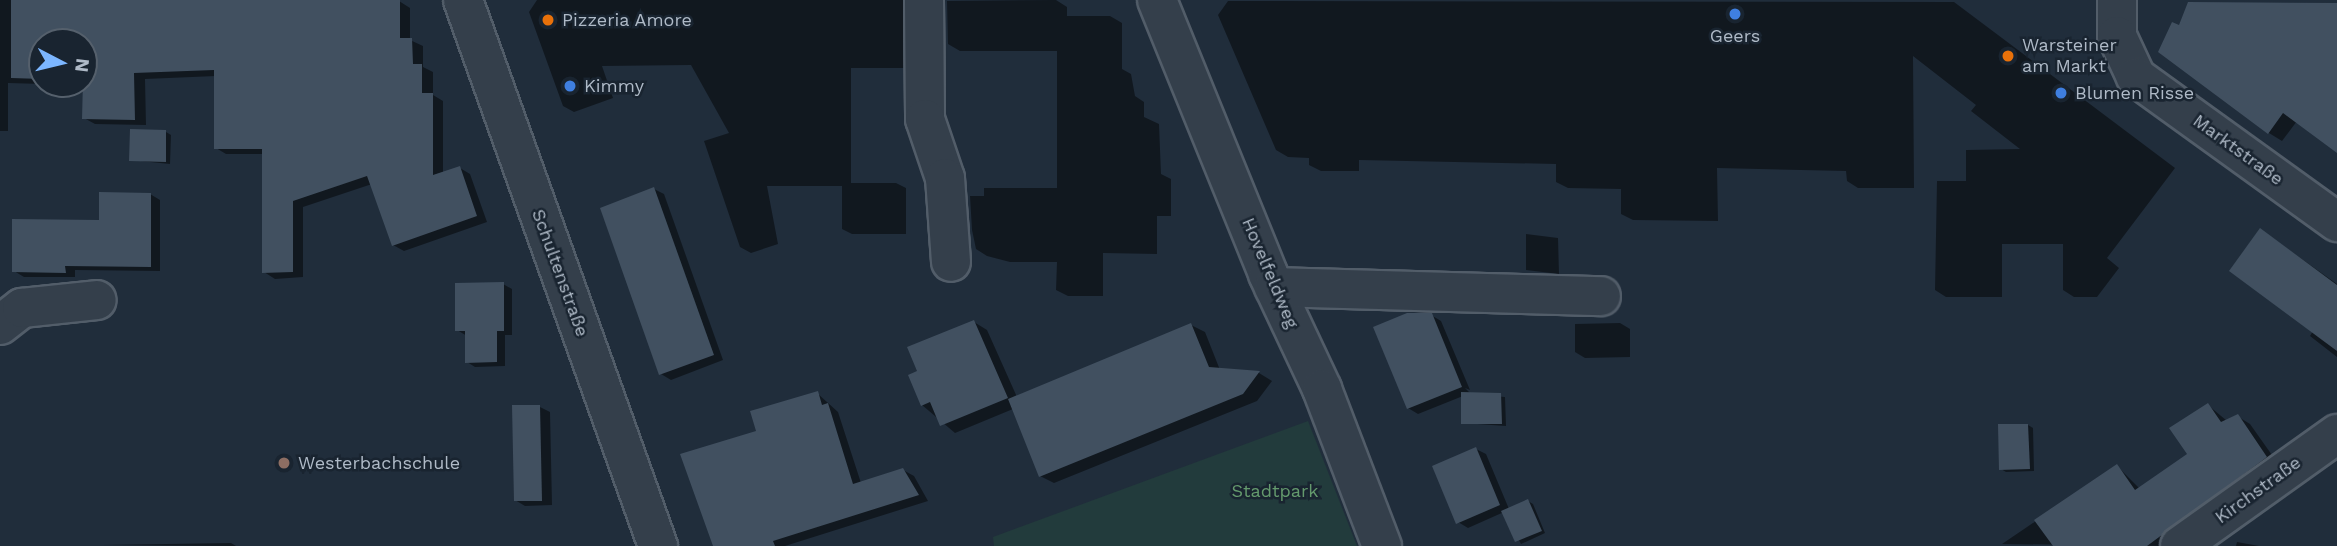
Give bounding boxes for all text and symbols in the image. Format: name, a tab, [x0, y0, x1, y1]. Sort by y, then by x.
marker: Geers	[1727, 6, 1743, 22]
place label: Pizzeria Amore	[562, 9, 693, 31]
marker: Pizzeria Amore	[540, 12, 556, 28]
place label: Geers	[1710, 25, 1760, 47]
north arrow	[28, 28, 98, 98]
place label: Warsteiner am Markt	[2022, 35, 2117, 78]
marker: Warsteiner am Markt	[2000, 48, 2016, 64]
text: N	[70, 57, 95, 74]
place label: Kimmy	[584, 75, 644, 97]
marker: Kimmy	[562, 78, 578, 94]
place label: Blumen Risse	[2075, 82, 2194, 104]
marker: Blumen Risse	[2053, 85, 2069, 101]
street label: Marktstraße	[2189, 110, 2287, 190]
street label: Schultenstraße	[527, 206, 593, 340]
street label: Hovelfeldweg	[1237, 215, 1303, 331]
place label: Westerbachschule	[298, 452, 460, 474]
street label: Kirchstraße	[2211, 452, 2305, 528]
marker: Westerbachschule	[276, 455, 292, 471]
park label: Stadtpark	[1231, 480, 1319, 502]

